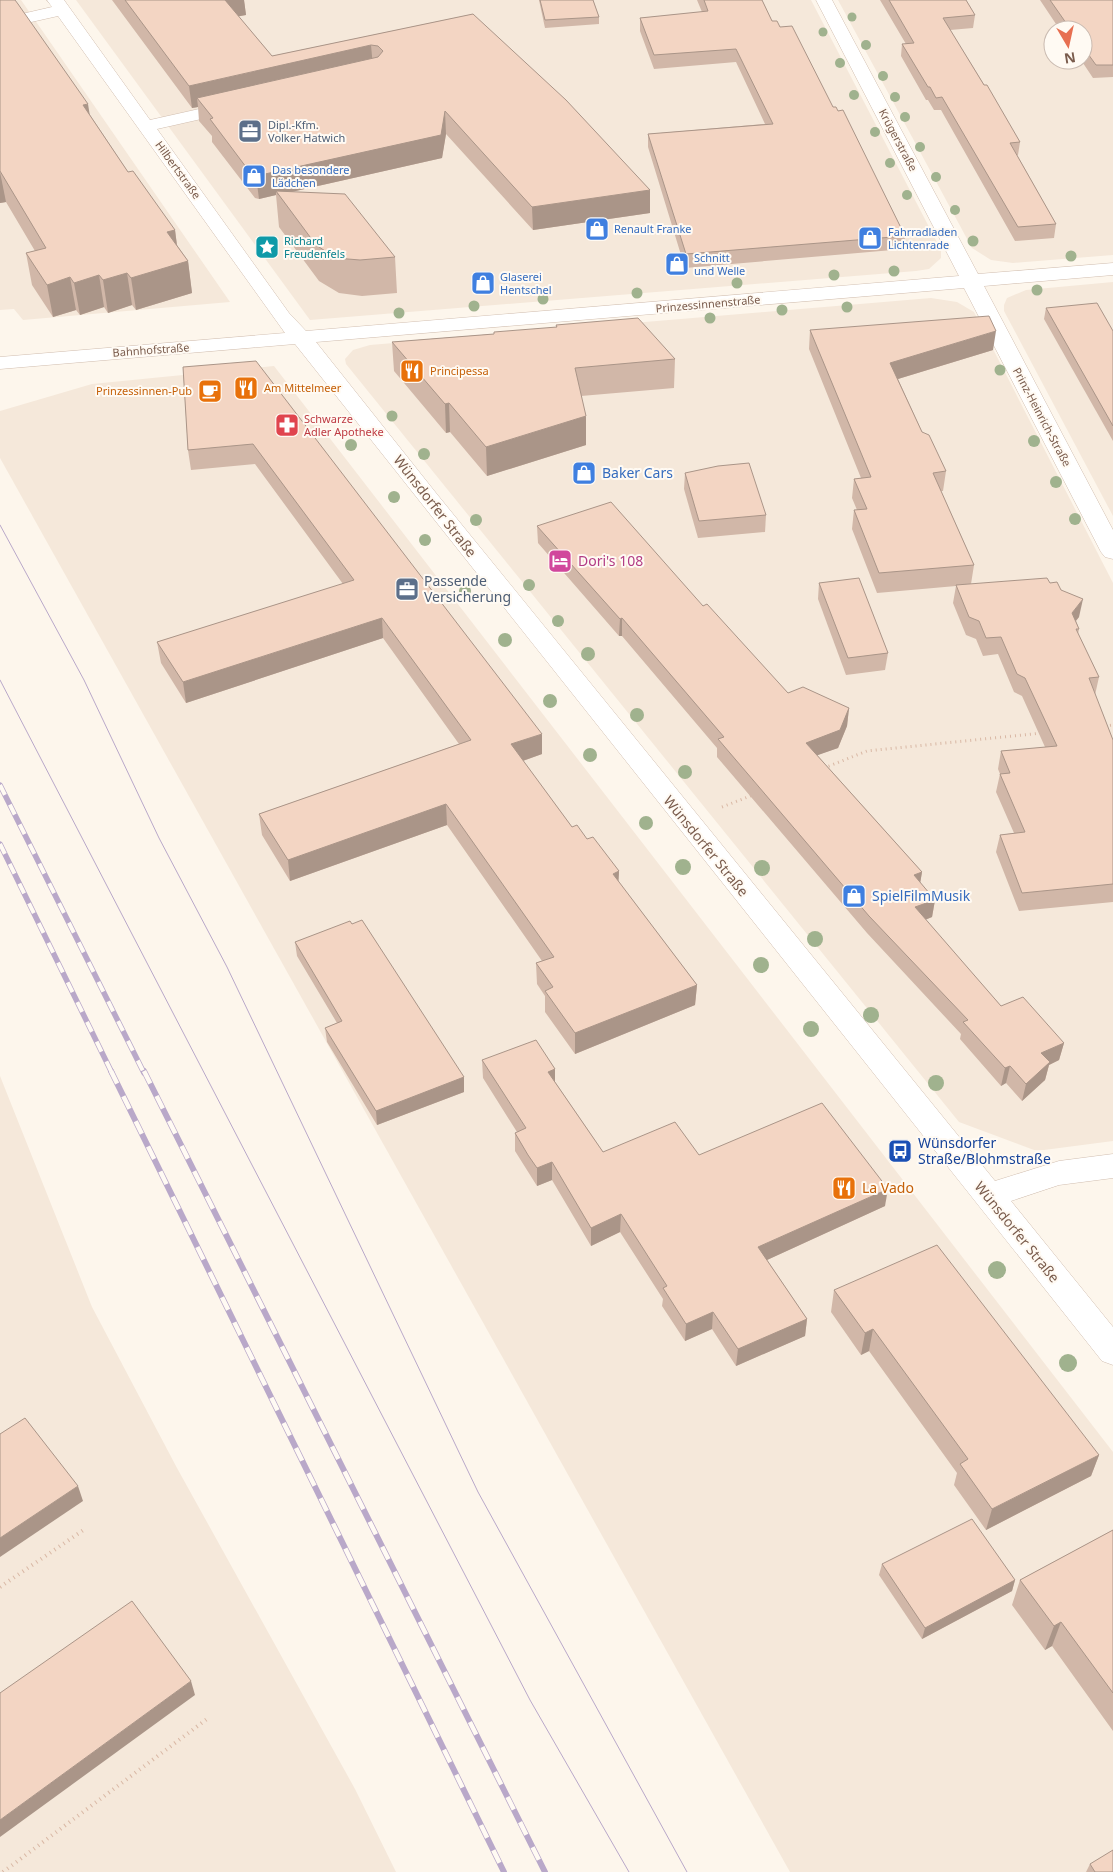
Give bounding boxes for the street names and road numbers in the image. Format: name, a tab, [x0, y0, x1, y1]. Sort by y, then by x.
street label: Krügerstraße	[876, 106, 921, 174]
street label: Hilbertstraße	[152, 138, 205, 202]
street label: Prinzessinnenstraße	[655, 291, 761, 316]
street label: Bahnhofstraße	[112, 339, 190, 360]
street label: Prinz-Heinrich-Straße	[1010, 365, 1075, 469]
street label: Wünsdorfer Straße	[390, 451, 481, 561]
street label: Wünsdorfer Straße	[660, 791, 753, 900]
street label: Wünsdorfer Straße	[971, 1177, 1064, 1286]

